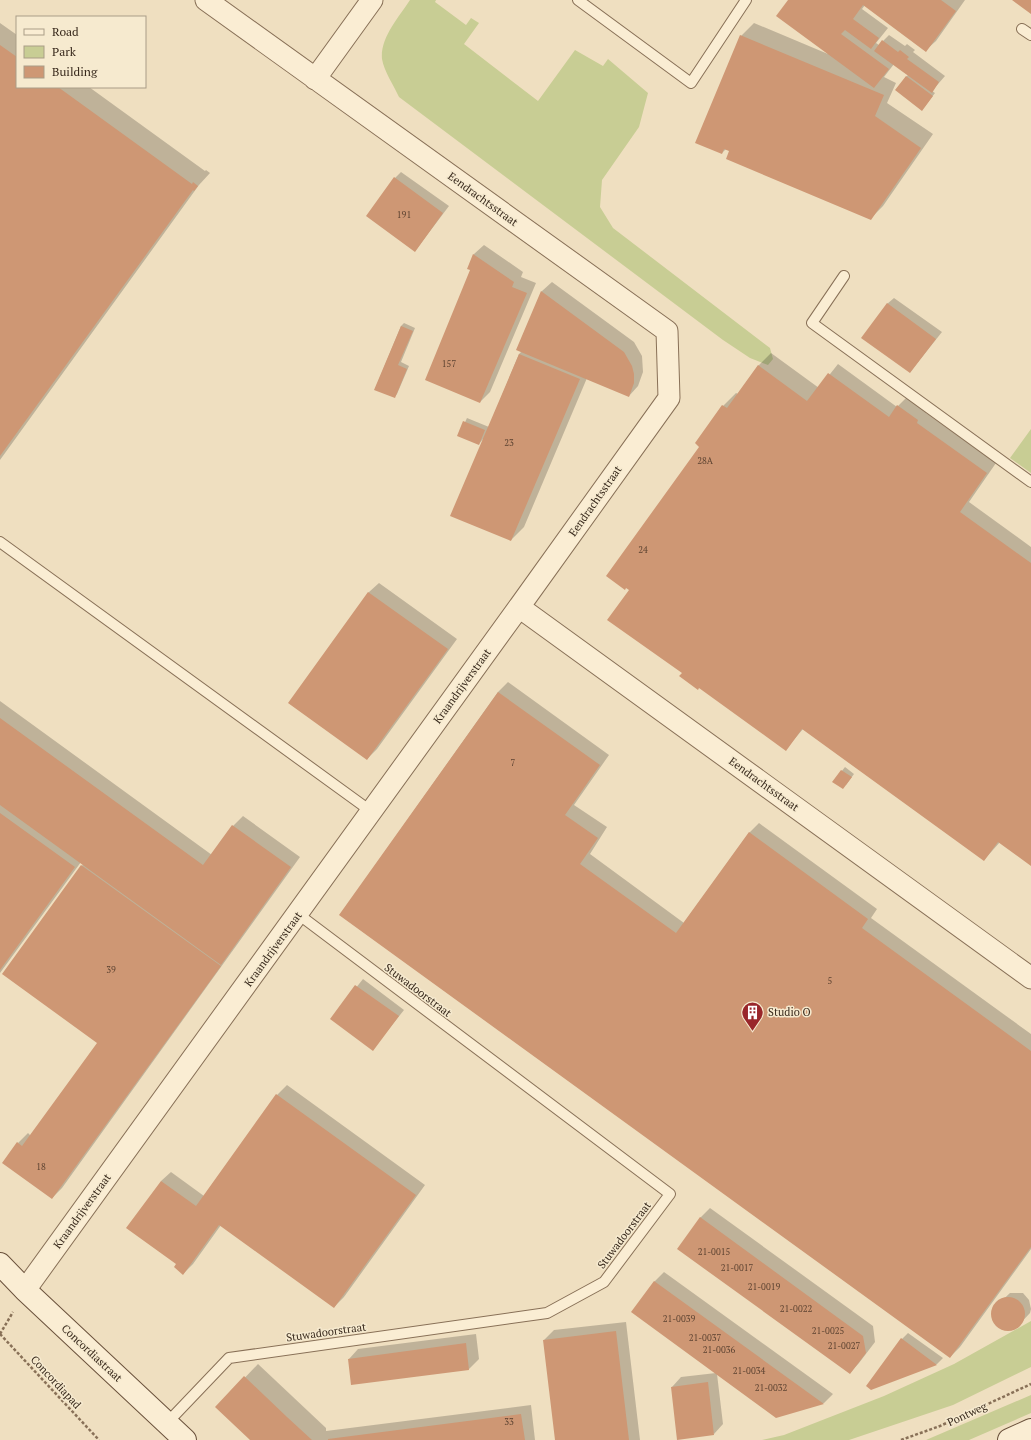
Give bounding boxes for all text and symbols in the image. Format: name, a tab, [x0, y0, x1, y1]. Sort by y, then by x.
legend	[16, 16, 146, 88]
text: Road	[52, 24, 79, 39]
text: Park	[52, 44, 77, 59]
text: Building	[52, 64, 98, 79]
street label: Eendrachtsstraat	[445, 169, 521, 229]
house number: 191	[397, 209, 411, 221]
house number: 157	[442, 358, 456, 370]
house number: 23	[504, 437, 514, 449]
house number: 28A	[697, 455, 714, 467]
street label: Eendrachtsstraat	[565, 463, 625, 539]
house number: 24	[638, 544, 648, 556]
street label: Kraandrijverstraat	[430, 646, 494, 726]
street label: Eendrachtsstraat	[726, 754, 802, 814]
house number: 7	[511, 757, 516, 769]
street label: Kraandrijverstraat	[241, 909, 305, 989]
street label: Stuwadoorstraat	[382, 960, 454, 1020]
house number: 39	[106, 964, 116, 976]
house number: 5	[828, 975, 833, 987]
building icon: Studio O	[739, 999, 765, 1032]
place label: Studio O	[768, 1005, 811, 1019]
house number: 18	[36, 1161, 46, 1173]
street label: Kraandrijverstraat	[50, 1171, 114, 1251]
street label: Stuwadoorstraat	[594, 1199, 654, 1271]
house number: 21-0015	[698, 1246, 731, 1258]
house number: 21-0017	[721, 1262, 754, 1274]
house number: 21-0019	[748, 1281, 781, 1293]
house number: 21-0022	[780, 1303, 813, 1315]
house number: 21-0039	[663, 1313, 696, 1325]
street label: Stuwadoorstraat	[285, 1319, 367, 1345]
street label: Concordiastraat	[59, 1321, 125, 1385]
house number: 21-0025	[812, 1325, 845, 1337]
house number: 21-0037	[689, 1332, 722, 1344]
house number: 21-0027	[828, 1340, 861, 1352]
house number: 21-0036	[703, 1344, 736, 1356]
street label: Concordiapad	[28, 1353, 84, 1411]
house number: 21-0034	[733, 1365, 766, 1377]
house number: 21-0032	[755, 1382, 788, 1394]
street label: Pontweg	[945, 1399, 989, 1429]
house number: 33	[504, 1416, 514, 1428]

